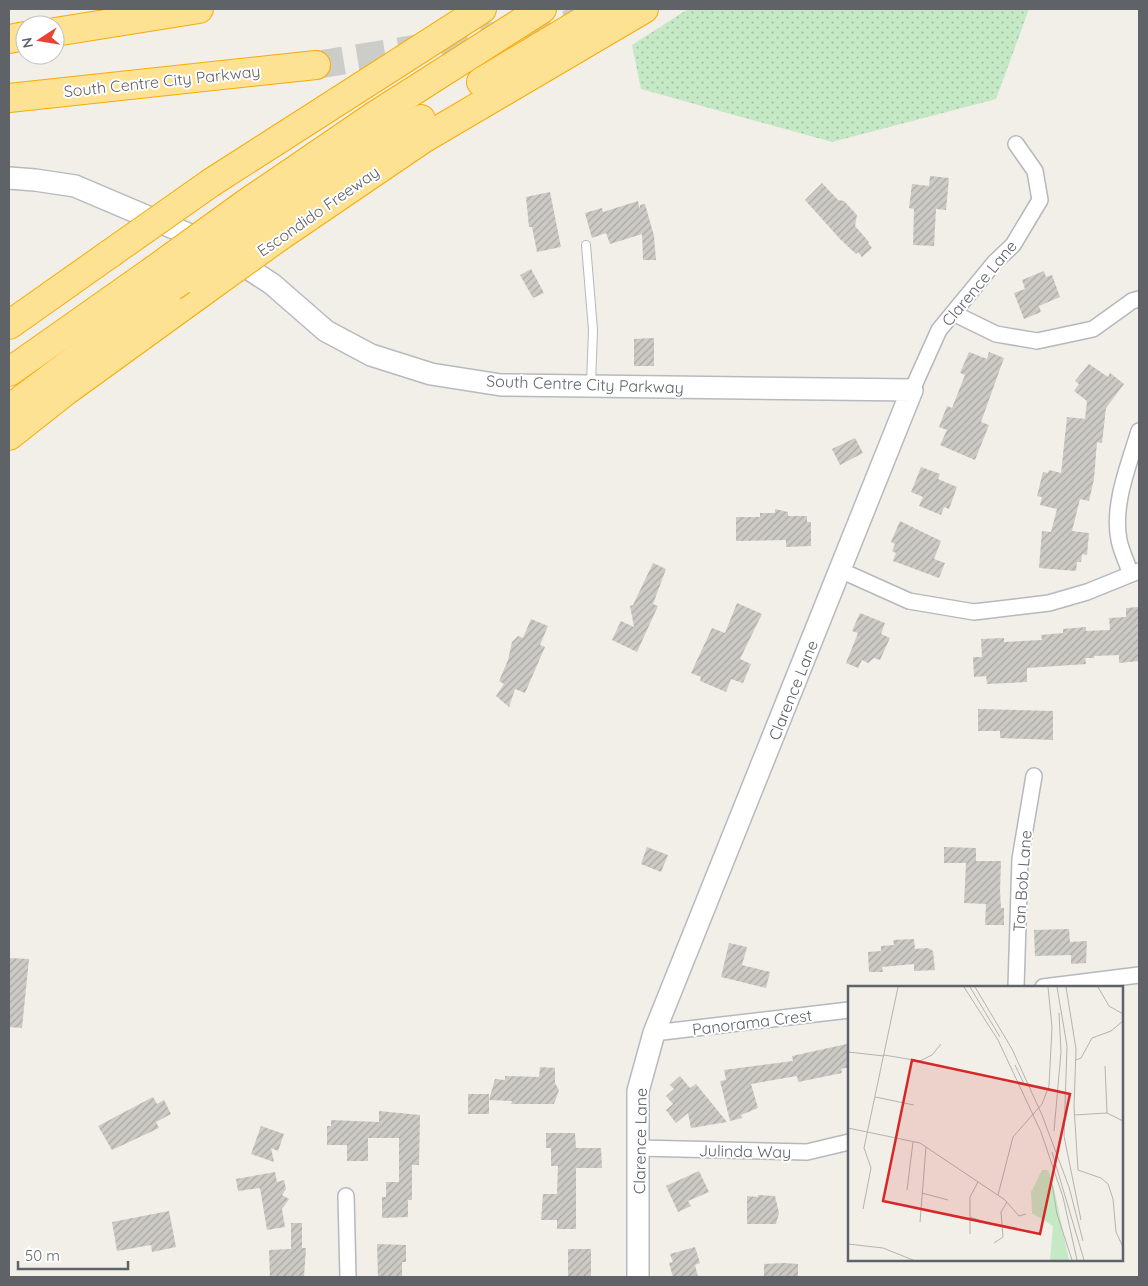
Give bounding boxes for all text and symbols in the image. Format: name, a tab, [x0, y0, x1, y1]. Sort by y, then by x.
north arrow	[15, 15, 65, 65]
text: N	[17, 36, 37, 50]
street label: South Centre City Parkway	[63, 61, 261, 101]
street label: Escondido Freeway	[253, 161, 383, 261]
street label: Clarence Lane	[937, 236, 1021, 330]
street label: South Centre City Parkway	[486, 371, 684, 397]
street label: Clarence Lane	[764, 637, 822, 743]
street label: Tan Bob Lane	[1008, 829, 1036, 933]
inset map	[848, 986, 1123, 1261]
street label: Panorama Crest	[691, 1005, 813, 1039]
street label: Clarence Lane	[629, 1088, 651, 1194]
street label: Julinda Way	[699, 1140, 791, 1162]
scale bar	[18, 1238, 128, 1270]
text: 50 m	[25, 1246, 60, 1265]

